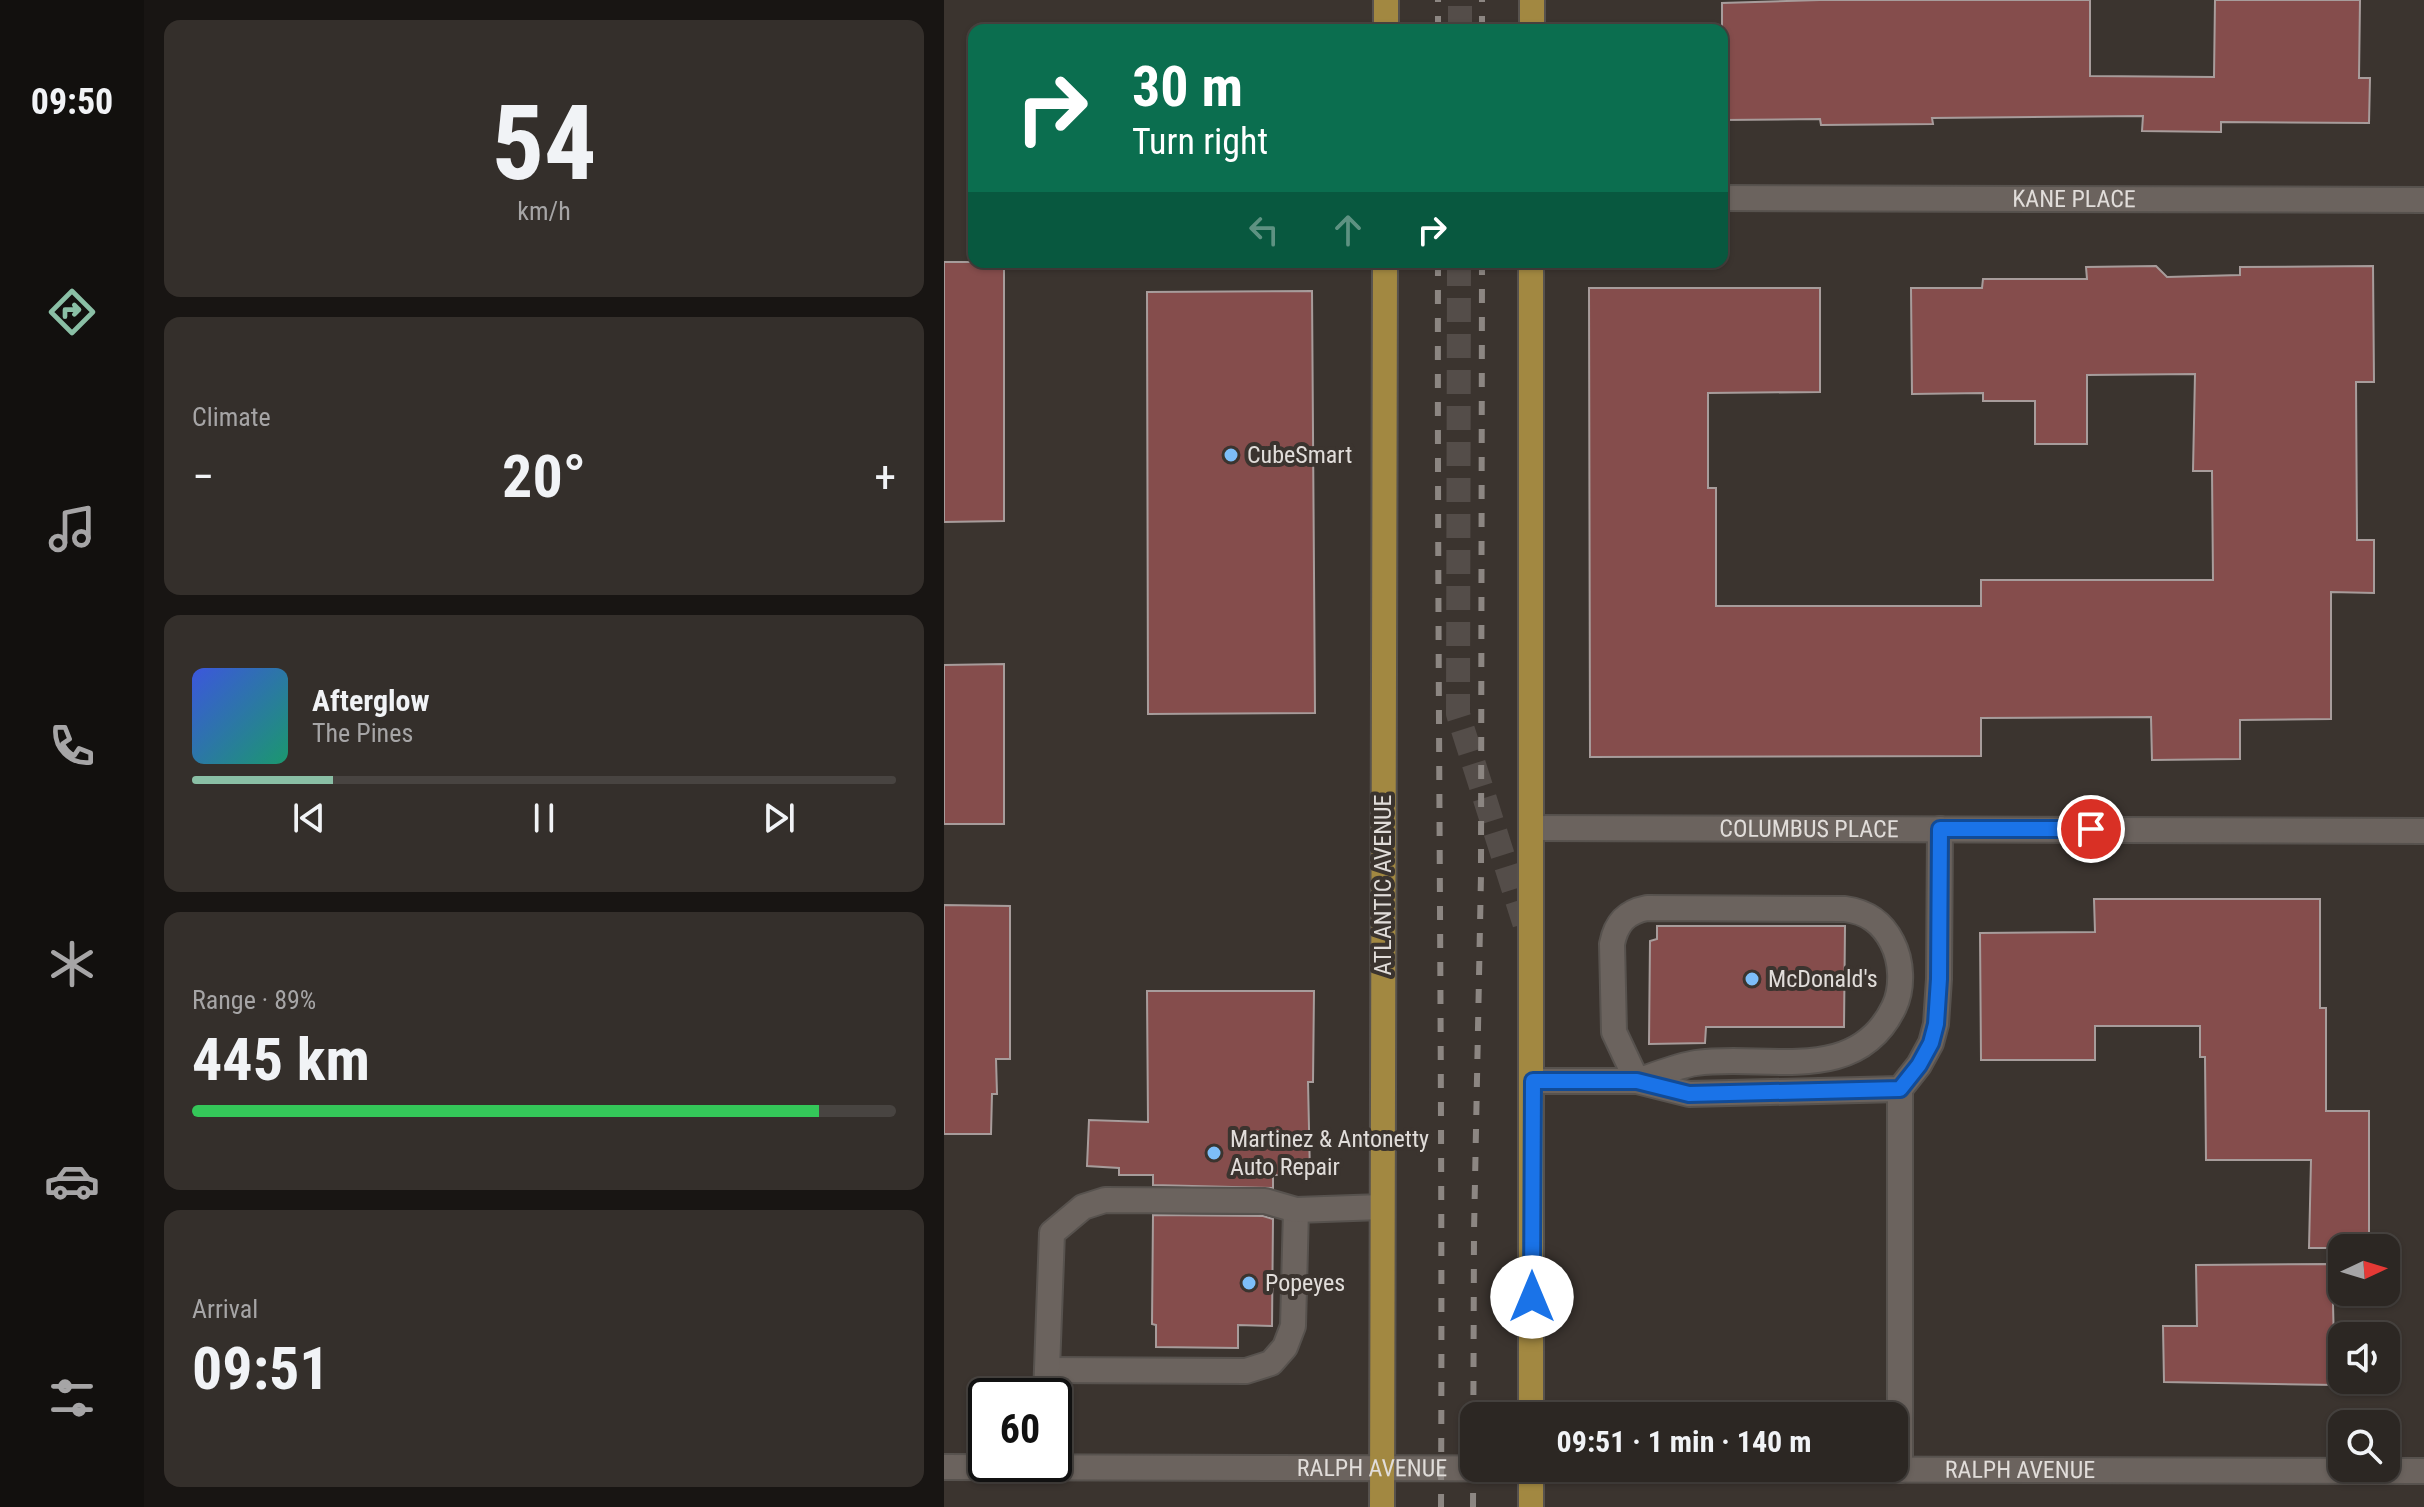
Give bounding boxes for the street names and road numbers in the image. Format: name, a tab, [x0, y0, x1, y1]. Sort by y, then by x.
street label: KANE PLACE	[2012, 185, 2136, 213]
street label: ATLANTIC AVENUE	[1369, 794, 1397, 975]
street label: COLUMBUS PLACE	[1719, 815, 1899, 843]
street label: RALPH AVENUE	[1297, 1454, 1447, 1482]
street label: RALPH AVENUE	[1945, 1456, 2095, 1484]

